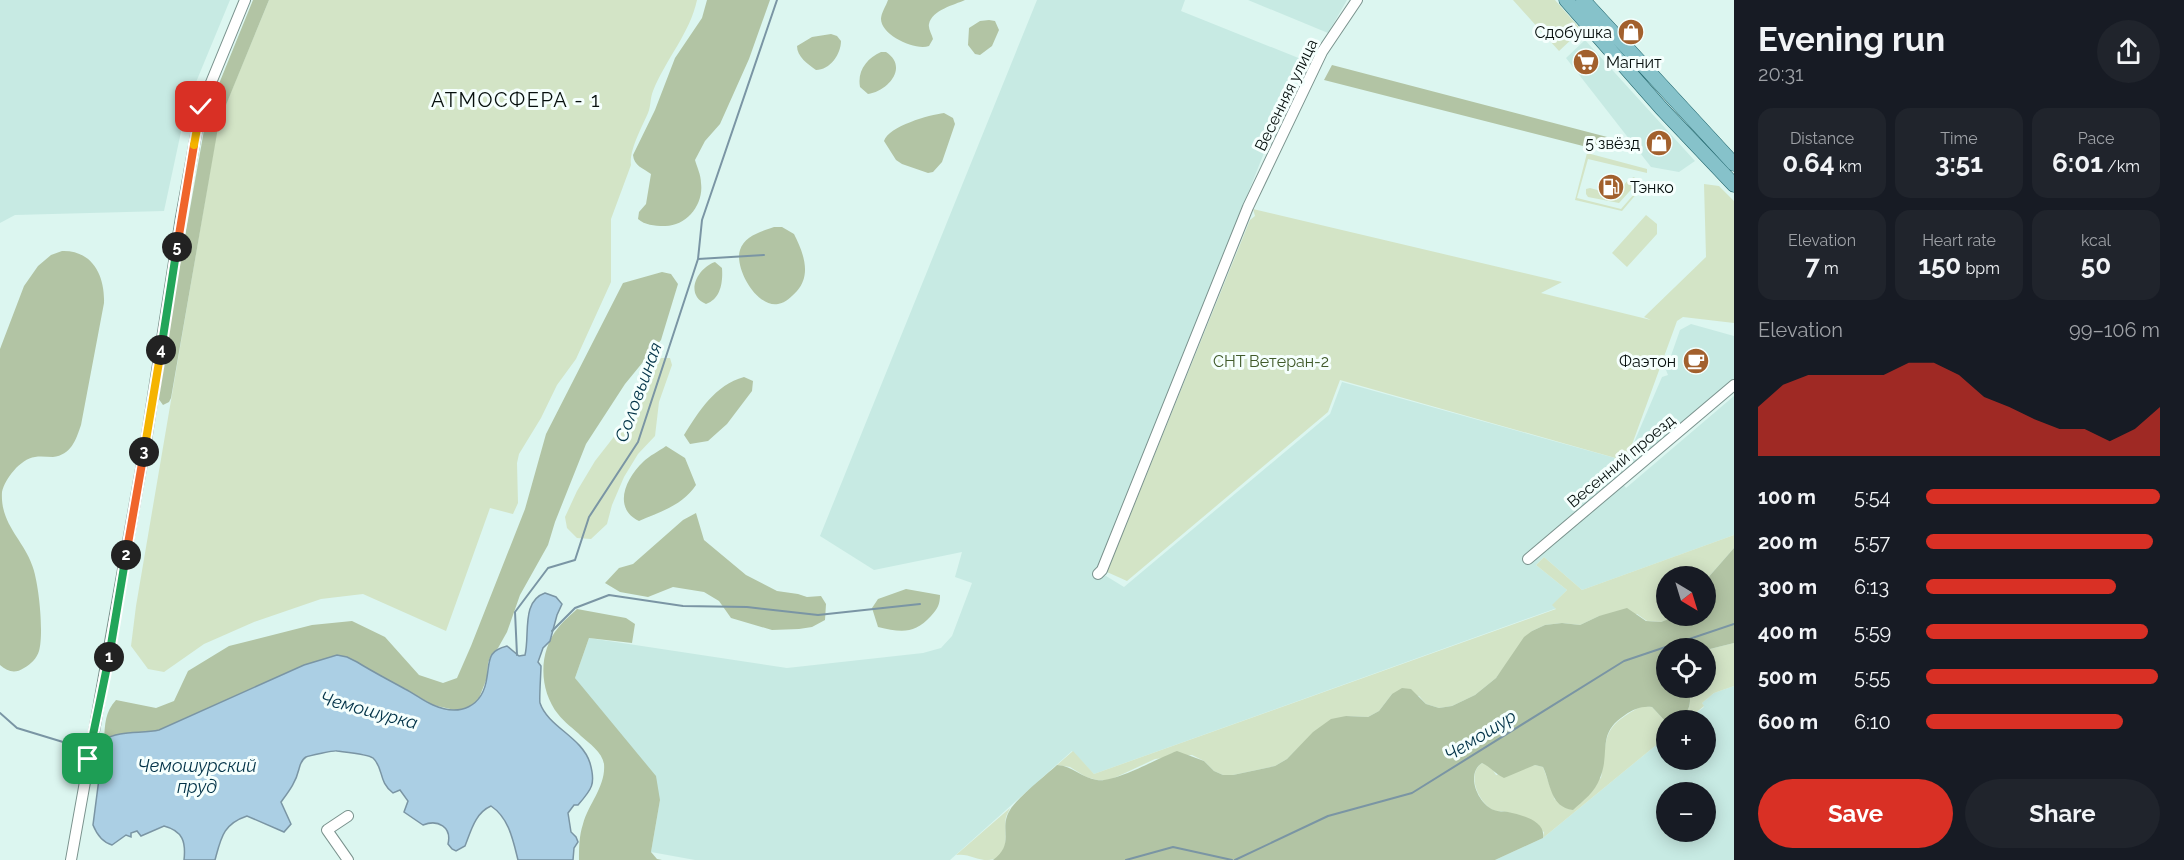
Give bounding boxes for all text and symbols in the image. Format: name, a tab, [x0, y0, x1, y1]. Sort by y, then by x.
shop icon: Сдобушка	[1616, 17, 1646, 47]
text: Evening run	[1758, 20, 1945, 59]
button: share	[2097, 20, 2160, 83]
place label: Сдобушка	[1534, 23, 1612, 42]
street label: Весенняя улица	[1251, 36, 1321, 154]
supermarket icon: Магнит	[1571, 47, 1601, 77]
place label: Магнит	[1606, 53, 1662, 72]
text: 20:31	[1758, 62, 1804, 86]
pin	[175, 81, 226, 132]
district label: АТМОСФЕРА - 1	[431, 88, 601, 112]
icon: check	[184, 90, 217, 123]
shop icon: 5 звёзд	[1644, 128, 1674, 158]
text: Distance	[1790, 129, 1854, 148]
text: Time	[1940, 129, 1978, 148]
text: Pace	[2078, 129, 2114, 148]
place label: 5 звёзд	[1585, 134, 1640, 153]
text: 0.64	[1782, 148, 1835, 178]
text: 3:51	[1935, 148, 1983, 178]
text: 6:01	[2052, 148, 2103, 178]
text: km	[1835, 157, 1862, 176]
text: /km	[2103, 157, 2140, 176]
fuel station icon: Тэнко	[1596, 172, 1626, 202]
place label: Тэнко	[1630, 178, 1674, 197]
text: Elevation	[1788, 231, 1856, 250]
text: Heart rate	[1922, 231, 1996, 250]
text: kcal	[2081, 231, 2111, 250]
pin: 5	[162, 232, 192, 262]
text: 5	[173, 237, 181, 256]
text: 7	[1805, 250, 1820, 280]
text: 150	[1918, 250, 1961, 280]
text: 50	[2081, 250, 2111, 280]
text: m	[1820, 259, 1839, 278]
text: bpm	[1961, 259, 2000, 278]
text: Elevation	[1758, 318, 1843, 342]
text: 99–106 m	[2069, 318, 2160, 342]
pin: 4	[146, 335, 176, 365]
water label: Соловьиная	[610, 339, 666, 445]
text: 4	[156, 340, 166, 359]
cafe icon: Фаэтон	[1681, 346, 1711, 376]
park label: СНТ Ветеран-2	[1213, 352, 1329, 371]
place label: Фаэтон	[1619, 352, 1676, 371]
street label: Весенний проезд	[1563, 411, 1679, 511]
pin: 3	[129, 437, 159, 467]
text: 3	[140, 442, 148, 461]
text: 100 m	[1758, 485, 1816, 509]
text: 5:54	[1854, 485, 1890, 509]
text: 200 m	[1758, 530, 1817, 554]
text: 5:57	[1854, 530, 1890, 554]
pin: 2	[111, 540, 141, 570]
text: 2	[121, 545, 131, 564]
north arrow	[1656, 566, 1716, 626]
map controls	[1656, 566, 1716, 842]
text: 300 m	[1758, 575, 1817, 599]
text: 6:13	[1854, 575, 1889, 599]
text: 400 m	[1758, 620, 1817, 644]
text: 5:59	[1854, 620, 1891, 644]
button: locate	[1656, 638, 1716, 698]
pin: 1	[94, 642, 124, 672]
text: 1	[105, 647, 113, 666]
text: 500 m	[1758, 665, 1817, 689]
text: 5:55	[1854, 665, 1890, 689]
water label: Чемошурка	[318, 687, 420, 733]
water label: Чемошур	[1440, 705, 1520, 765]
button: +	[1656, 710, 1716, 770]
text: 600 m	[1758, 710, 1818, 734]
text: 6:10	[1854, 710, 1891, 734]
pin	[62, 733, 113, 784]
icon: arrive	[71, 742, 104, 775]
water label: Чемошурский пруд	[137, 755, 257, 797]
button: Save	[1758, 779, 1953, 848]
button: Share	[1965, 779, 2160, 848]
button: −	[1656, 782, 1716, 842]

